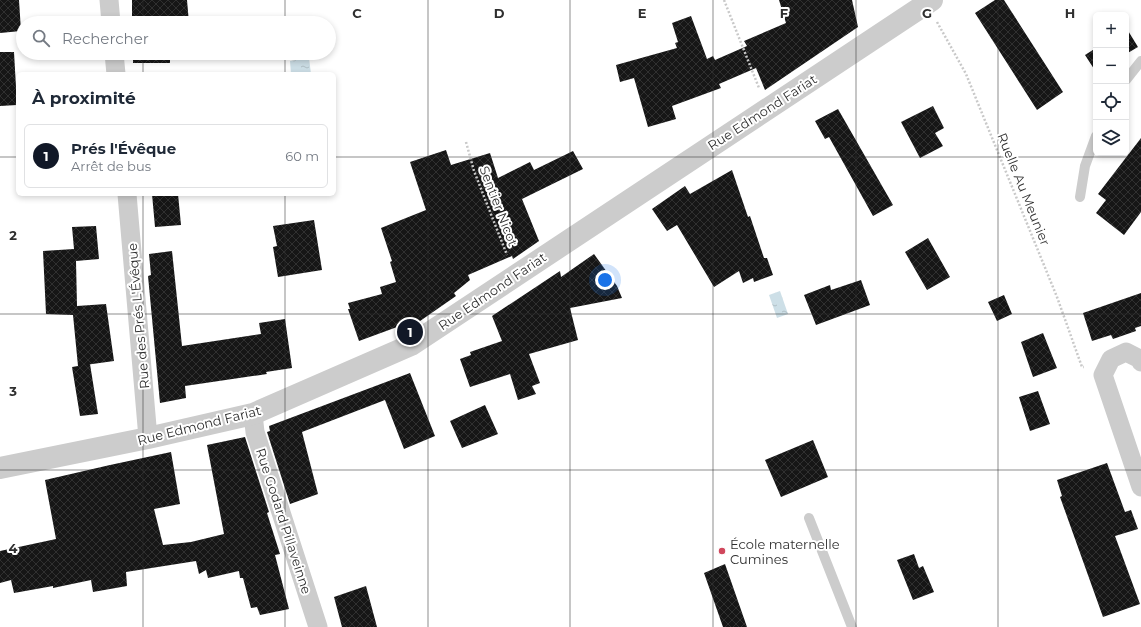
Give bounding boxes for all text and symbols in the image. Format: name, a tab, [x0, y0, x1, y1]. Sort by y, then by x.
text: C	[352, 5, 362, 21]
text: D	[494, 5, 505, 21]
text: E	[638, 5, 647, 21]
text: F	[780, 5, 788, 21]
text: G	[922, 5, 932, 21]
text: H	[1065, 5, 1075, 21]
map controls	[1093, 12, 1129, 156]
button: +	[1093, 12, 1129, 48]
search box	[16, 16, 336, 60]
icon: search	[30, 27, 52, 49]
text: Rechercher	[62, 29, 149, 48]
button: −	[1093, 48, 1129, 84]
street label: Rue Edmond Fariat	[704, 71, 820, 153]
button: locate	[1093, 84, 1129, 120]
text: À proximité	[32, 88, 136, 108]
button: layers	[1093, 120, 1129, 156]
street label: Ruelle Au Meunier	[994, 130, 1054, 248]
text: Prés l'Évêque	[71, 139, 176, 158]
text: 1	[43, 148, 49, 164]
text: 60 m	[285, 148, 319, 164]
text: Arrêt de bus	[71, 158, 151, 174]
street label: Sentier Nicot	[476, 164, 522, 248]
text: 2	[9, 227, 17, 243]
street label: Rue des Prés L'Évêque	[124, 242, 152, 390]
street label: Rue Edmond Fariat	[435, 249, 549, 333]
your location	[595, 270, 615, 290]
pin: 1	[397, 317, 423, 347]
text: 3	[8, 383, 17, 399]
street label: Rue Edmond Fariat	[135, 402, 263, 448]
street label: Rue Godard Pillaveinne	[253, 446, 315, 596]
place label: École maternelle Cumines	[730, 536, 840, 567]
text: 4	[9, 540, 18, 556]
marker: École maternelle Cumines	[717, 546, 727, 556]

